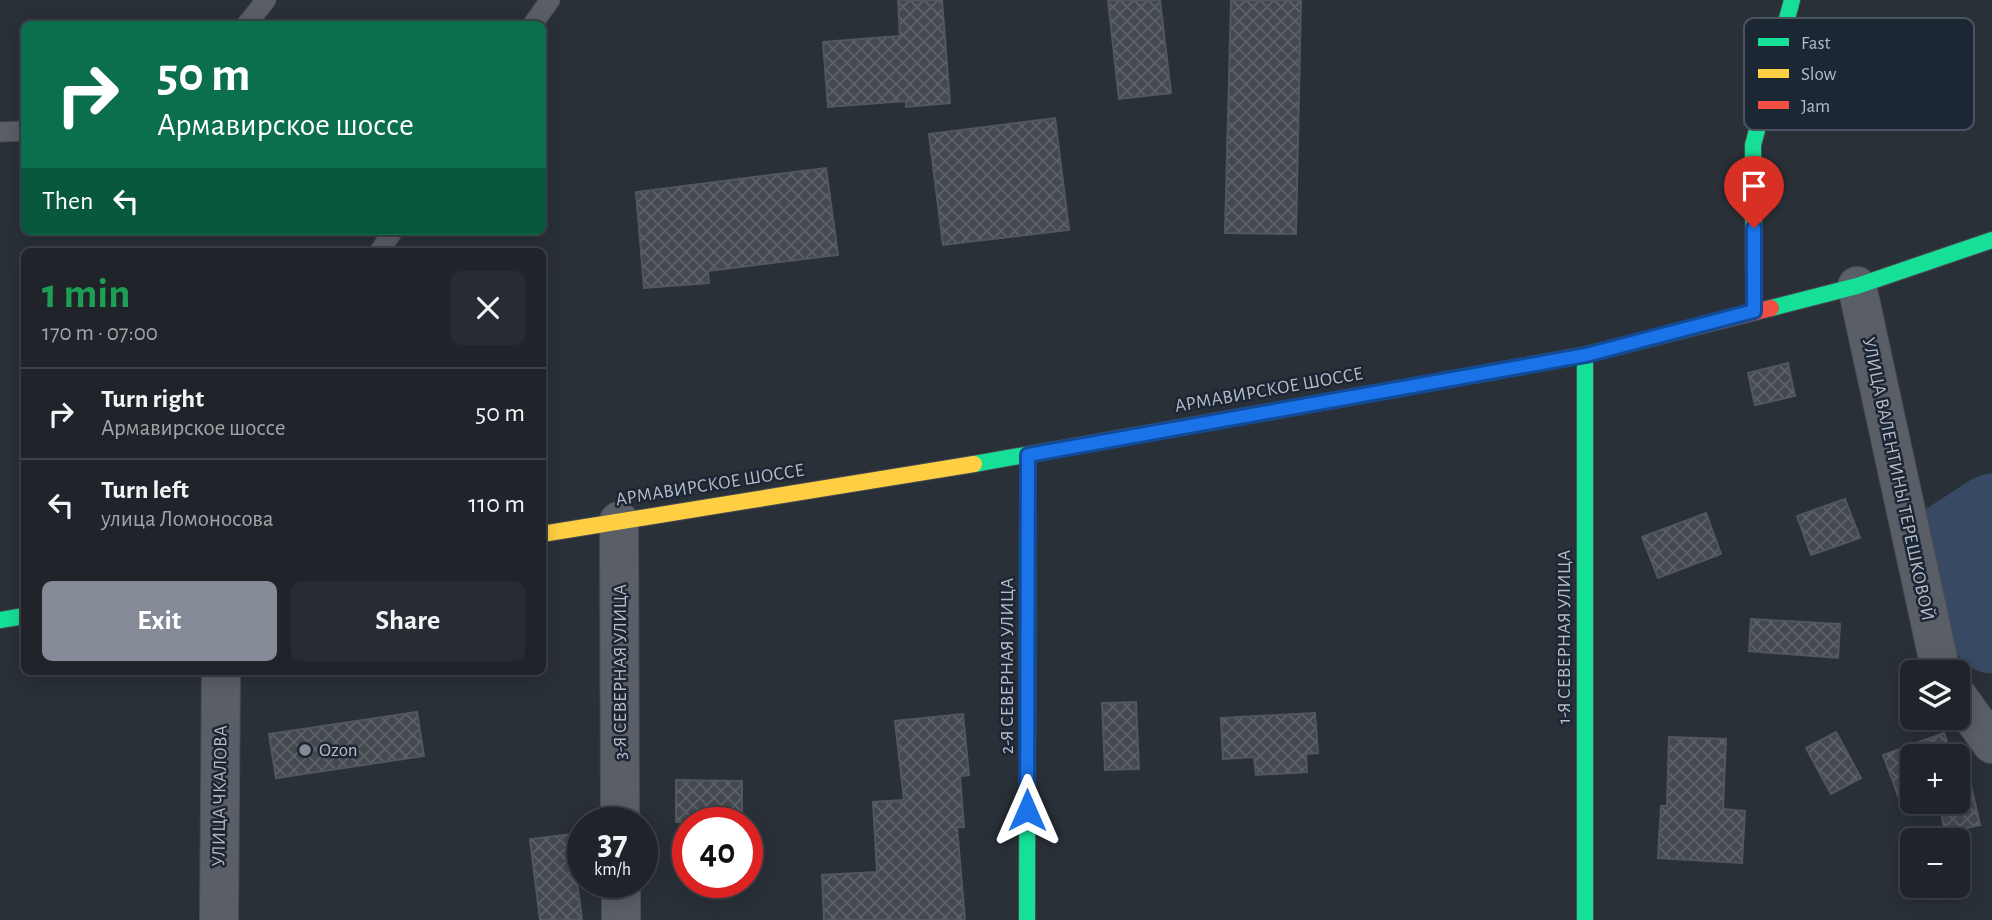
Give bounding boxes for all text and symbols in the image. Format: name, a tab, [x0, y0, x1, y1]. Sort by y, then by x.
legend	[1744, 18, 1974, 130]
text: Fast	[1801, 34, 1831, 53]
icon: right	[42, 49, 133, 140]
text: 50 m	[157, 51, 251, 100]
text: Slow	[1801, 65, 1837, 84]
text: Jam	[1801, 97, 1830, 116]
text: Армавирское шоссе	[157, 109, 414, 141]
pin	[1724, 156, 1784, 228]
icon: arrive	[1735, 167, 1773, 205]
icon: left	[107, 182, 145, 220]
text: Then	[42, 188, 93, 214]
button: close	[451, 271, 525, 345]
text: 1 min	[42, 273, 131, 315]
text: 170 m · 07:00	[42, 322, 158, 345]
street label: УЛИЦА ВАЛЕНТИНЫ ТЕРЕШКОВОЙ	[1859, 335, 1938, 622]
street label: АРМАВИРСКОЕ ШОССЕ	[1173, 364, 1365, 416]
text: Turn right	[101, 386, 204, 412]
icon: right	[42, 395, 80, 433]
text: 50 m	[475, 400, 525, 426]
text: Армавирское шоссе	[101, 417, 286, 440]
street label: АРМАВИРСКОЕ ШОССЕ	[614, 461, 806, 509]
text: Turn left	[101, 477, 189, 503]
icon: left	[42, 486, 80, 524]
text: 110 m	[468, 491, 525, 517]
text: улица Ломоносова	[101, 508, 274, 531]
street label: 1-Я СЕВЕРНАЯ УЛИЦА	[1555, 550, 1574, 724]
street label: 2-Я СЕВЕРНАЯ УЛИЦА	[998, 578, 1017, 754]
button: Exit	[42, 581, 277, 661]
button: Share	[291, 581, 525, 661]
street label: 3-Я СЕВЕРНАЯ УЛИЦА	[611, 584, 630, 760]
map controls	[1900, 660, 1970, 898]
button: layers	[1900, 660, 1970, 730]
street label: УЛИЦА ЧКАЛОВА	[209, 725, 231, 867]
place label: Ozon	[319, 741, 358, 760]
marker: Ozon	[297, 742, 313, 758]
button: +	[1900, 744, 1970, 814]
position arrow	[990, 773, 1064, 847]
speed limit sign: 40	[672, 807, 763, 898]
text: 37	[597, 826, 628, 861]
button: −	[1900, 828, 1970, 898]
text: km/h	[594, 861, 631, 879]

